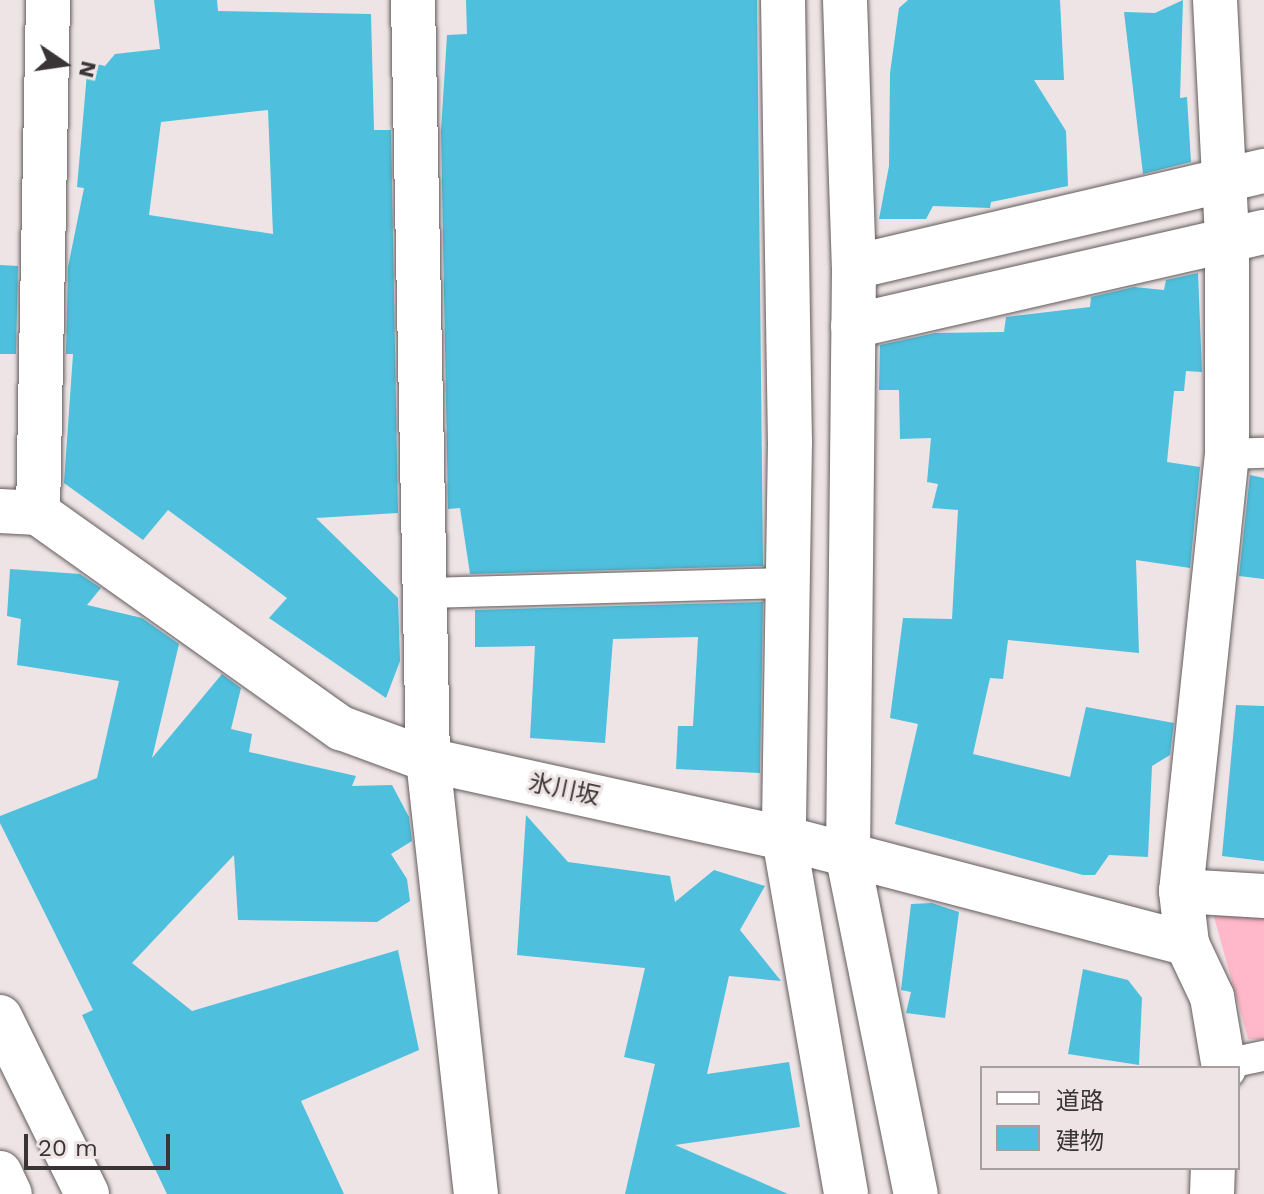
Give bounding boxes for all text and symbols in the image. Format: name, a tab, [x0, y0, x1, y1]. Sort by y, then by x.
north arrow	[24, 24, 104, 104]
text: N	[74, 59, 102, 80]
street label: 氷川坂	[526, 768, 602, 812]
legend	[980, 1066, 1240, 1170]
text: 道路	[1056, 1087, 1104, 1115]
scale bar	[28, 1118, 174, 1168]
text: 建物	[1056, 1127, 1104, 1155]
text: 20 m	[38, 1134, 98, 1162]

